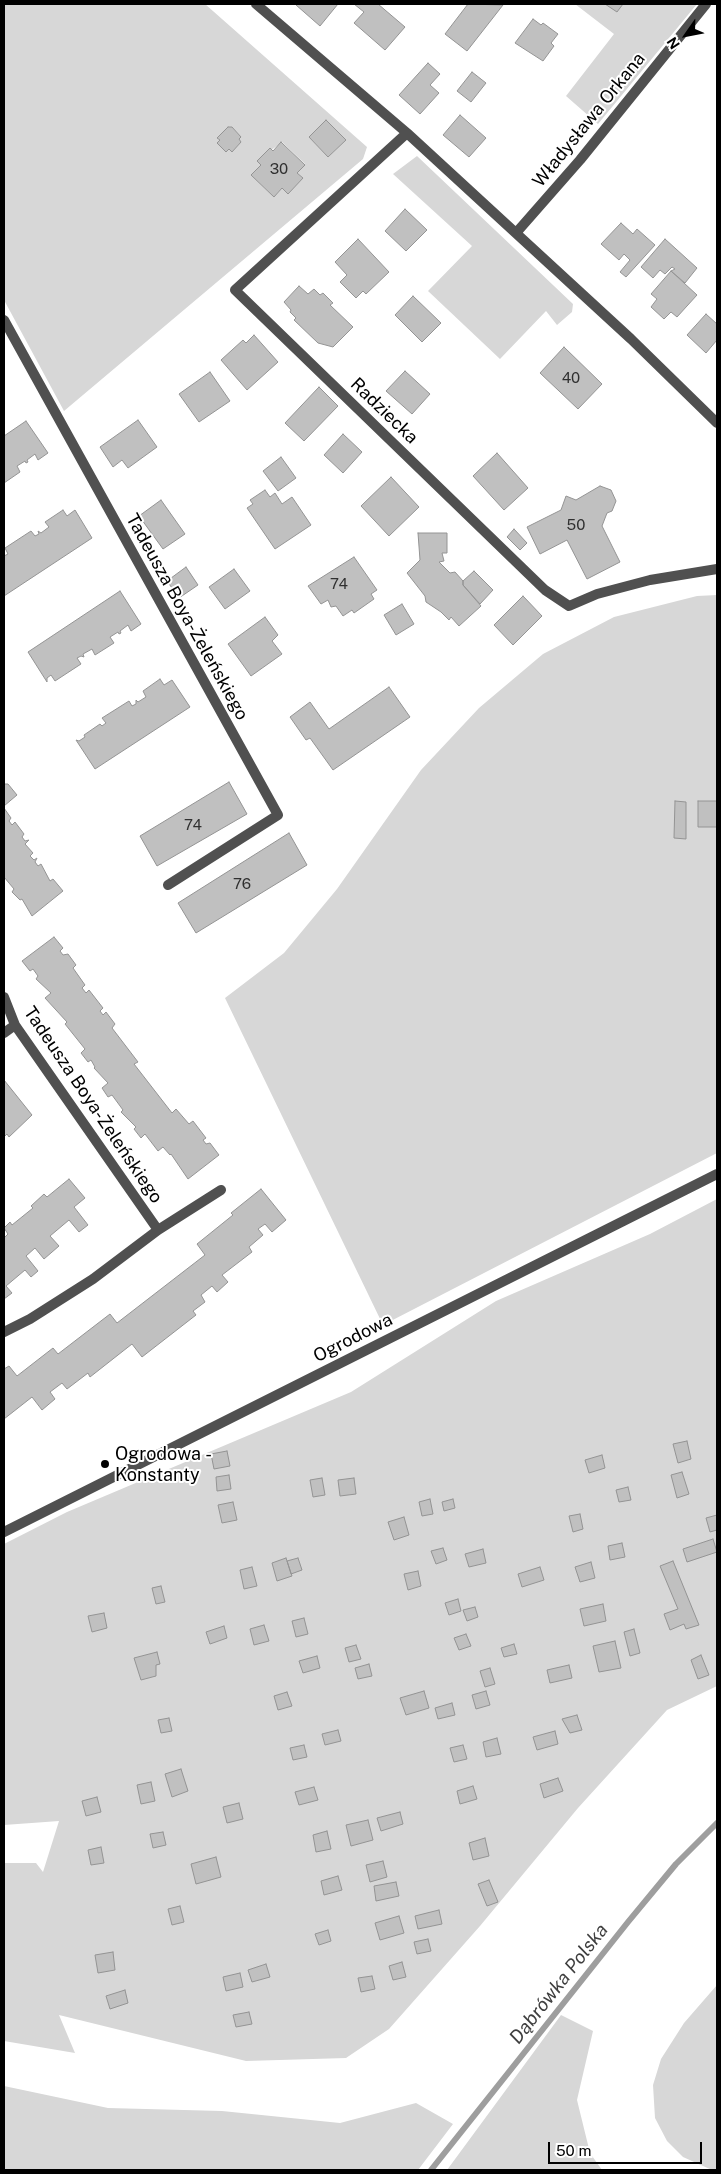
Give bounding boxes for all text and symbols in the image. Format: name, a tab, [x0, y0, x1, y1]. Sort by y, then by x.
north arrow	[661, 10, 711, 60]
text: N	[664, 34, 683, 52]
street label: Władysława Orkana	[528, 49, 650, 191]
house number: 30	[270, 160, 288, 178]
house number: 40	[562, 369, 580, 387]
street label: Radziecka	[346, 374, 422, 448]
street label: Tadeusza Boya-Żeleńskiego	[121, 510, 253, 724]
house number: 50	[567, 516, 585, 534]
house number: 74	[330, 575, 348, 593]
house number: 74	[184, 816, 202, 834]
house number: 76	[233, 875, 251, 893]
street label: Tadeusza Boya-Żeleńskiego	[19, 1003, 167, 1207]
street label: Ogrodowa	[310, 1309, 396, 1367]
place label: Ogrodowa - Konstanty	[115, 1443, 212, 1486]
marker: Ogrodowa - Konstanty	[99, 1458, 111, 1470]
water label: Dąbrówka Polska	[505, 1919, 613, 2049]
scale bar	[551, 2132, 705, 2164]
text: 50 m	[556, 2142, 591, 2159]

